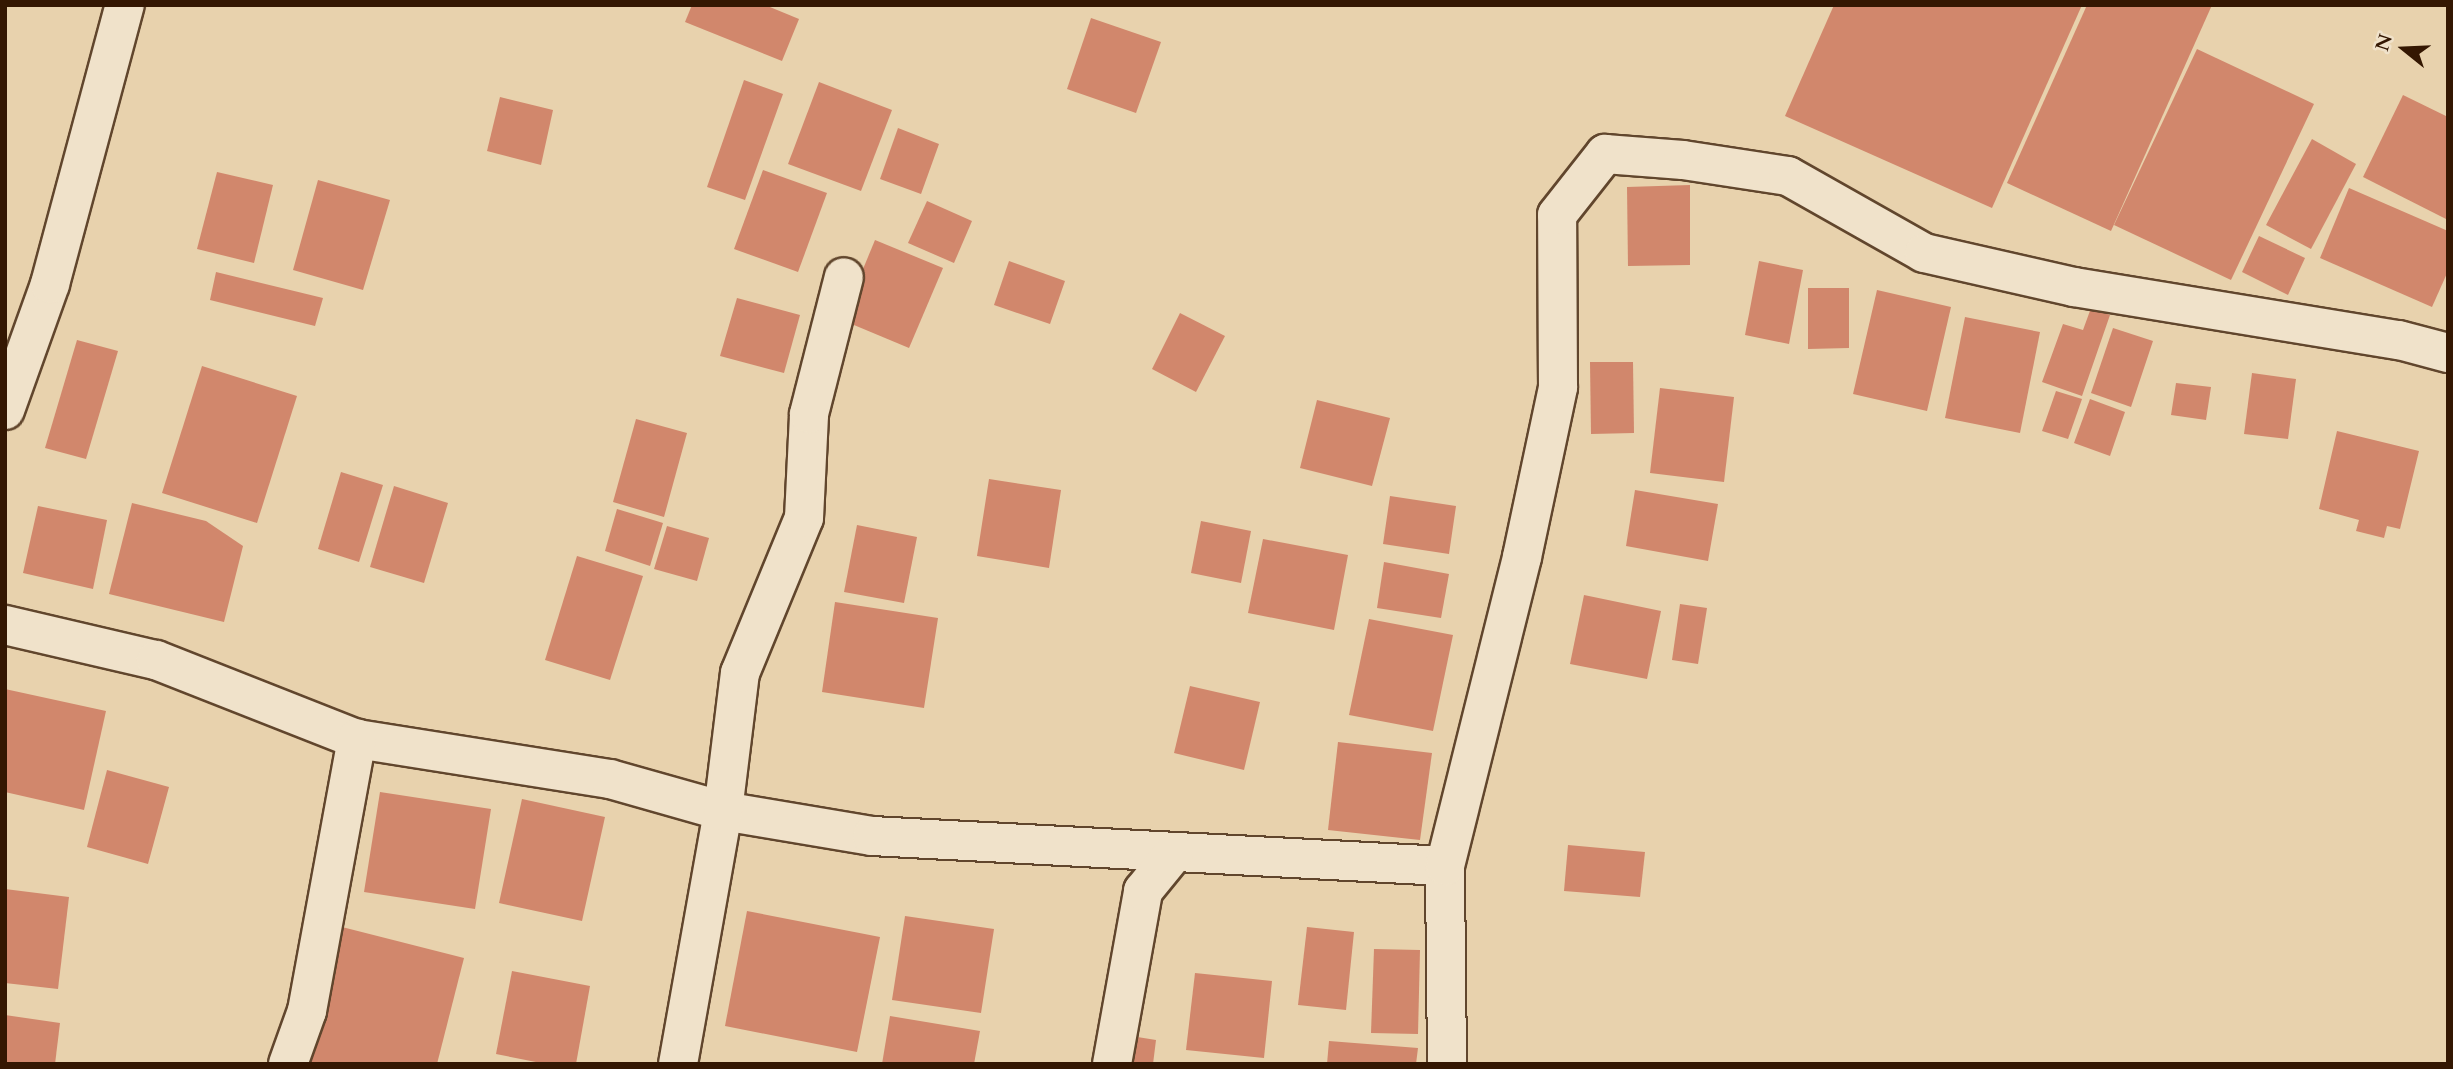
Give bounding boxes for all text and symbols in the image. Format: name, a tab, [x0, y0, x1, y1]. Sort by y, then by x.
north arrow	[2369, 14, 2439, 84]
text: N	[2369, 31, 2399, 54]

